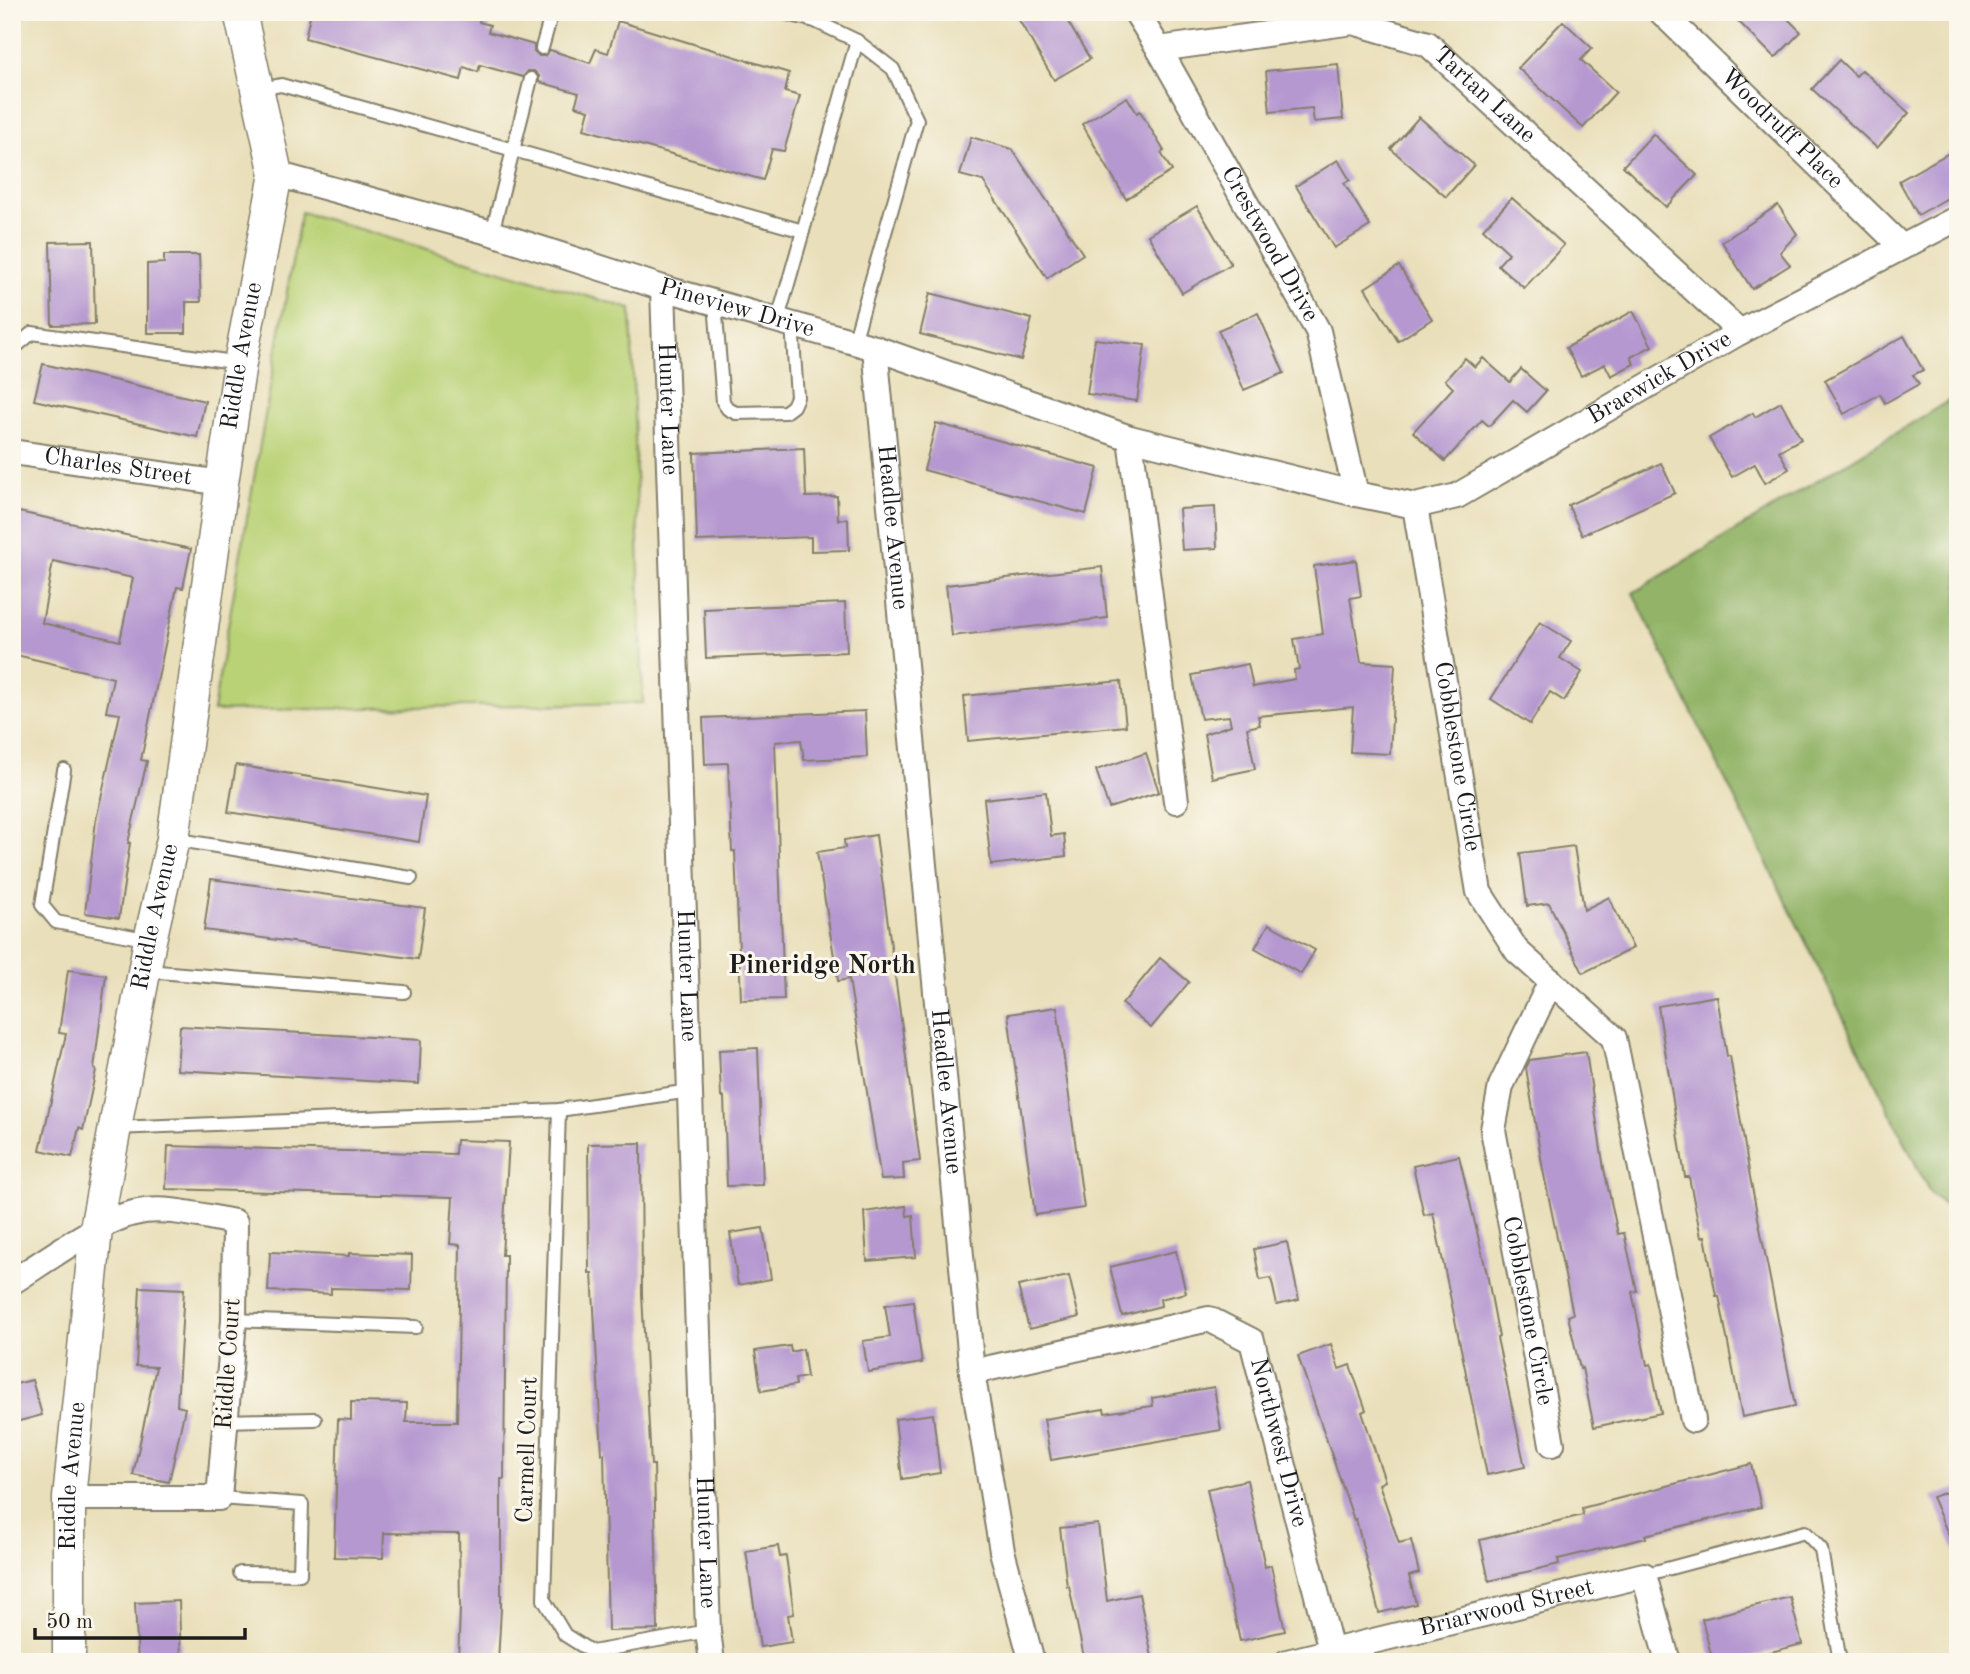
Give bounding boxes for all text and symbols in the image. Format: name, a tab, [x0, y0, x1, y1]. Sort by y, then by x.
street label: Tartan Lane	[1428, 43, 1540, 148]
street label: Woodruff Place	[1715, 64, 1847, 194]
street label: Crestwood Drive	[1216, 163, 1322, 326]
street label: Pineview Drive	[656, 275, 817, 342]
street label: Riddle Avenue	[218, 280, 267, 431]
street label: Braewick Drive	[1584, 327, 1736, 429]
street label: Hunter Lane	[653, 342, 681, 476]
street label: Headlee Avenue	[872, 443, 912, 611]
street label: Charles Street	[42, 445, 193, 490]
street label: Cobblestone Circle	[1429, 660, 1484, 853]
street label: Riddle Avenue	[129, 842, 184, 992]
street label: Hunter Lane	[672, 909, 700, 1042]
district label: Pineridge North	[728, 953, 916, 979]
street label: Headlee Avenue	[926, 1008, 965, 1175]
street label: Cobblestone Circle	[1497, 1214, 1556, 1407]
street label: Riddle Court	[212, 1297, 246, 1431]
street label: Northwest Drive	[1245, 1356, 1311, 1530]
street label: Carmell Court	[513, 1376, 543, 1524]
street label: Riddle Avenue	[57, 1401, 91, 1551]
street label: Hunter Lane	[691, 1476, 719, 1609]
street label: Briarwood Street	[1417, 1576, 1596, 1641]
scale bar	[35, 1597, 245, 1641]
text: 50 m	[46, 1612, 93, 1633]

